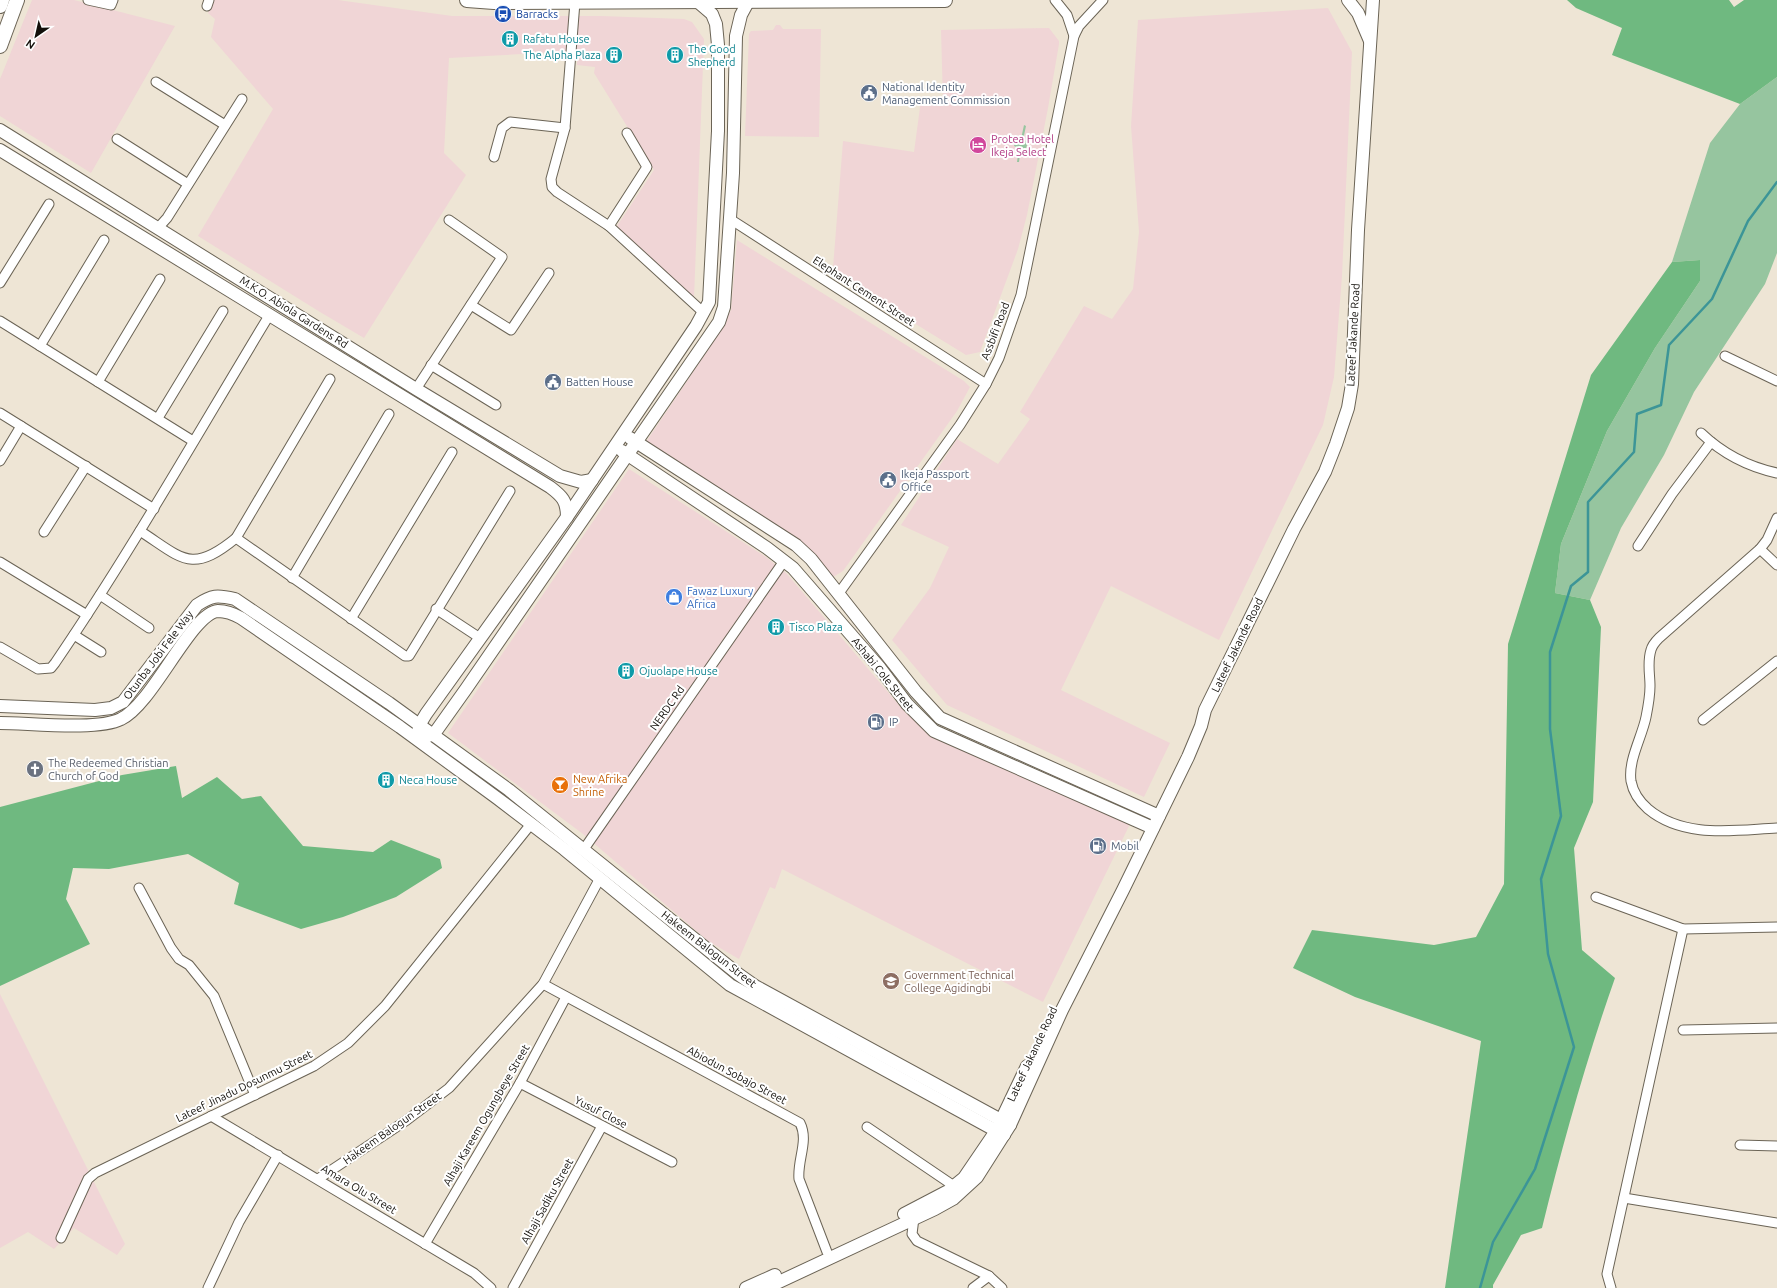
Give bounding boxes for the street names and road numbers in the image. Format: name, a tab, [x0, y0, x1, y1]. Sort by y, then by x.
street label: Elephant Cement Street	[811, 254, 918, 329]
street label: M.K.O. Abiola Gardens Rd	[238, 274, 350, 350]
street label: Lateef Jakande Road	[1344, 283, 1362, 387]
street label: Assbifi Road	[979, 301, 1011, 361]
street label: Lateef Jakande Road	[1209, 596, 1265, 694]
street label: Otunba Jobi Fele Way	[121, 608, 196, 702]
street label: Ashabi Cole Street	[850, 635, 917, 714]
street label: NERDC Rd	[647, 684, 687, 732]
street label: Hakeem Balogun Street	[659, 908, 759, 990]
street label: Lateef Jakande Road	[1005, 1005, 1059, 1103]
street label: Alhaji Kareem Ogungbeye Street	[440, 1042, 532, 1188]
street label: Abiodun Sobajo Street	[685, 1044, 789, 1107]
street label: Lateef Jinadu Dosunmu Street	[174, 1047, 315, 1124]
street label: Hakeem Balogun Street	[341, 1089, 444, 1166]
street label: Yusuf Close	[573, 1094, 629, 1130]
street label: Alhaji Sadiku Street	[519, 1156, 576, 1246]
street label: Amara Olu Street	[319, 1162, 399, 1217]

